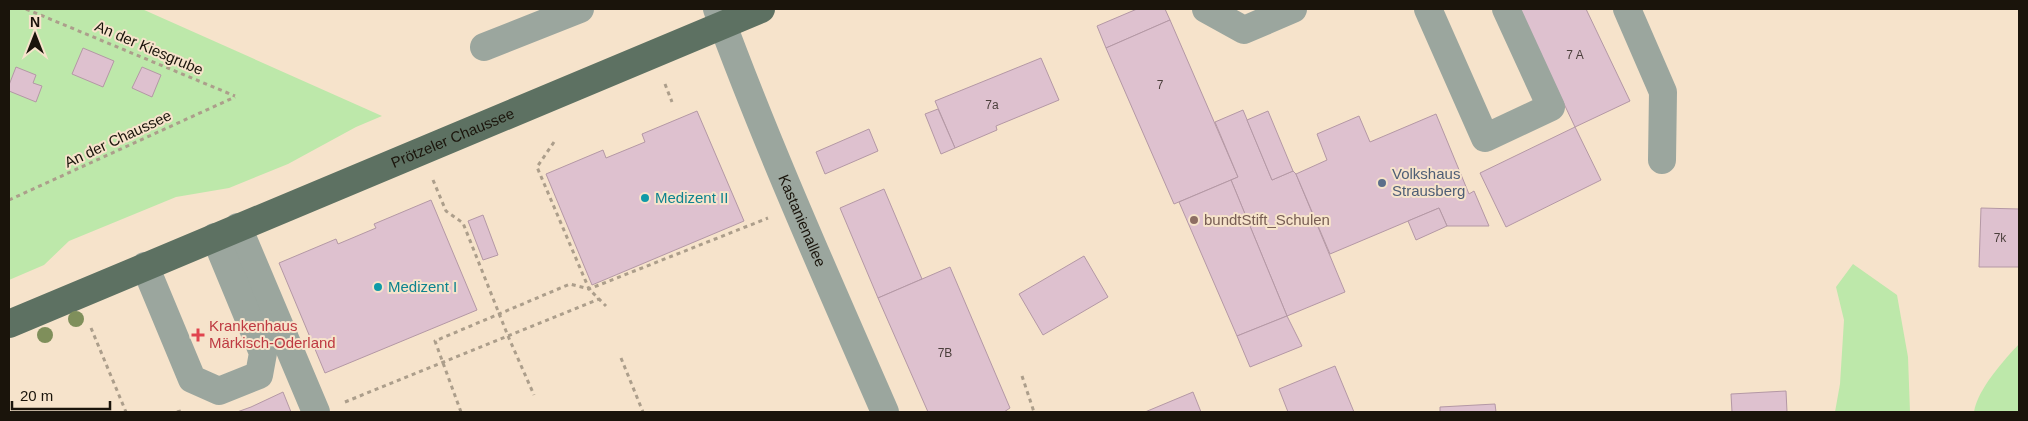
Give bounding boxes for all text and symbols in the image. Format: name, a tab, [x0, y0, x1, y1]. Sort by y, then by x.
north arrow	[10, 10, 60, 60]
text: N	[30, 14, 40, 30]
street label: An der Kiesgrube	[93, 17, 206, 78]
house number: 7 A	[1566, 48, 1584, 62]
house number: 7	[1157, 78, 1164, 92]
house number: 7a	[985, 98, 999, 112]
street label: Prötzeler Chaussee	[388, 104, 517, 171]
street label: An der Chaussee	[62, 106, 174, 171]
place label: Volkshaus Strausberg	[1392, 165, 1465, 199]
street label: Kastanienallee	[775, 172, 830, 269]
marker: Volkshaus Strausberg	[1376, 177, 1388, 189]
place label: Medizent II	[655, 189, 728, 206]
marker: Medizent II	[639, 192, 651, 204]
place label: bundtStift_Schulen	[1204, 211, 1330, 228]
marker: bundtStift_Schulen	[1188, 214, 1200, 226]
house number: 7k	[1994, 231, 2007, 245]
place label: Medizent I	[388, 278, 457, 295]
marker: Medizent I	[372, 281, 384, 293]
place label: Krankenhaus Märkisch-Oderland	[209, 317, 336, 351]
marker: Krankenhaus Märkisch-Oderland	[191, 328, 205, 342]
house number: 7B	[938, 346, 952, 360]
scale bar	[12, 378, 110, 410]
text: 20 m	[20, 387, 53, 404]

